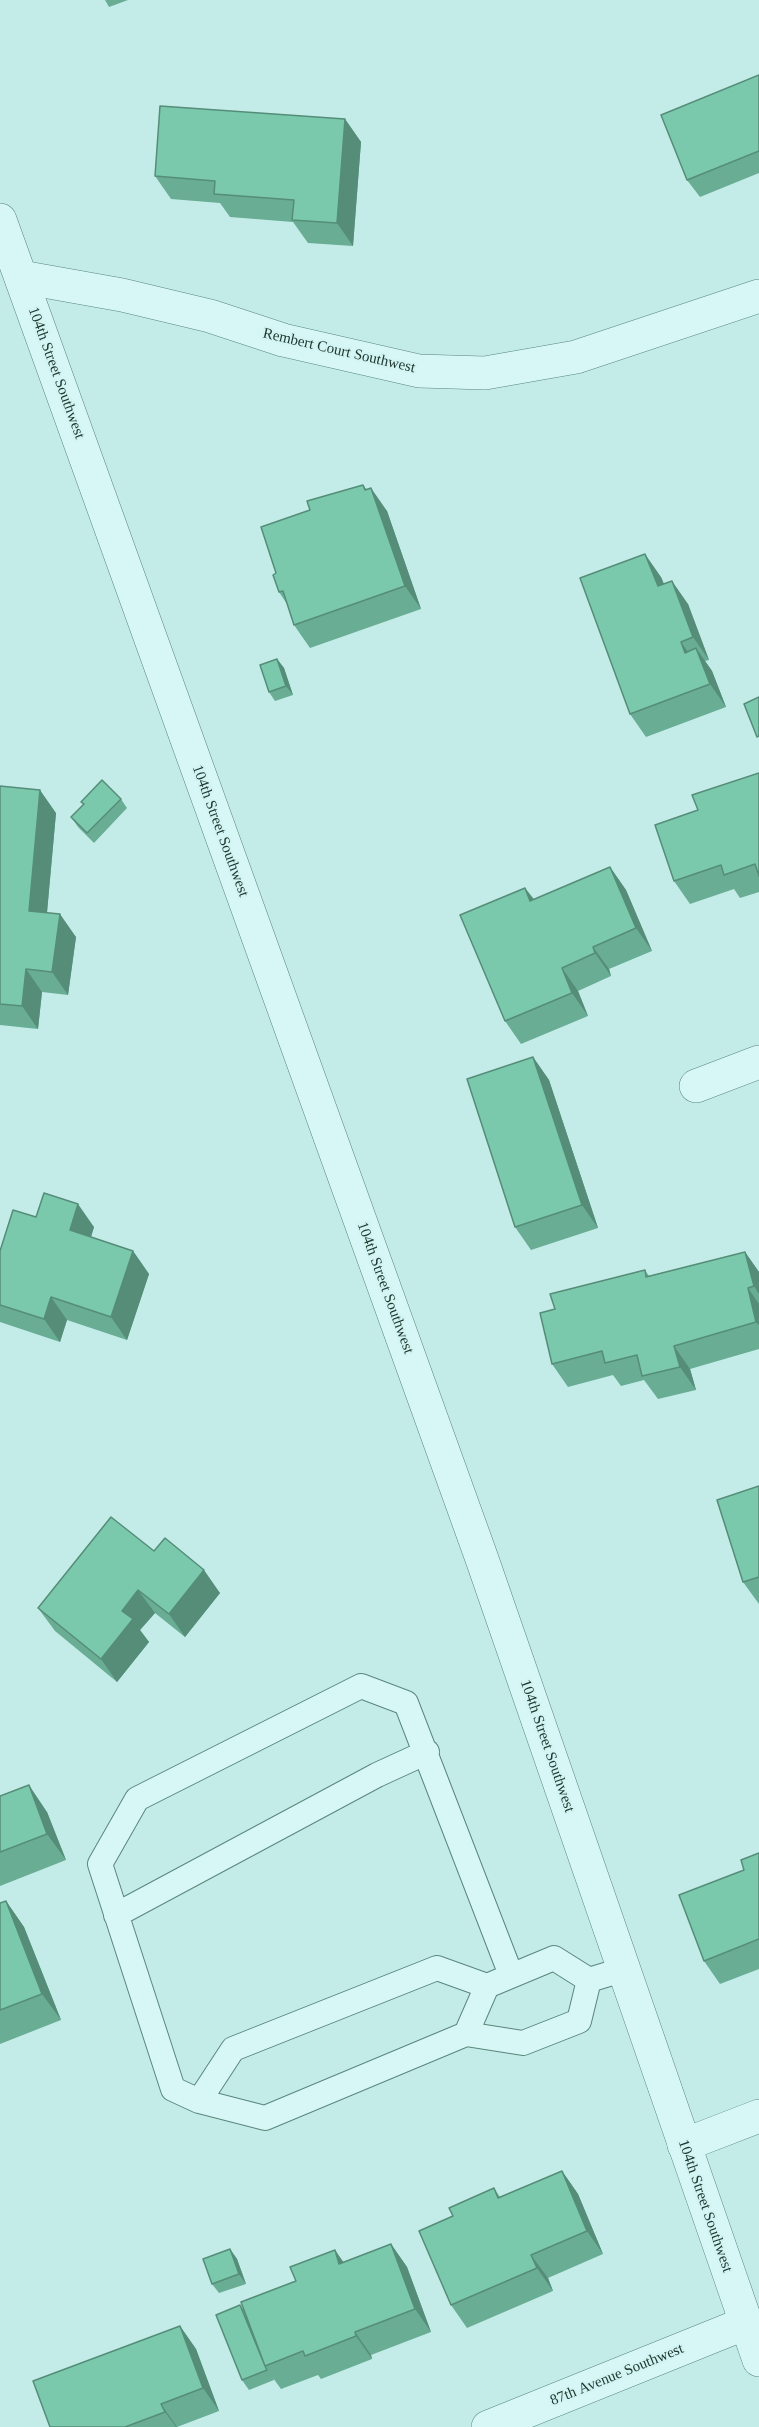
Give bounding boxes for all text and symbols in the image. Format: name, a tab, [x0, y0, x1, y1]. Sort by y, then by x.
street label: 104th Street Southwest	[24, 305, 88, 441]
street label: Rembert Court Southwest	[261, 325, 417, 377]
street label: 104th Street Southwest	[188, 763, 252, 899]
street label: 104th Street Southwest	[353, 1220, 417, 1356]
street label: 104th Street Southwest	[516, 1677, 578, 1815]
street label: 104th Street Southwest	[674, 2137, 736, 2275]
street label: 87th Avenue Southwest	[548, 2340, 686, 2410]

